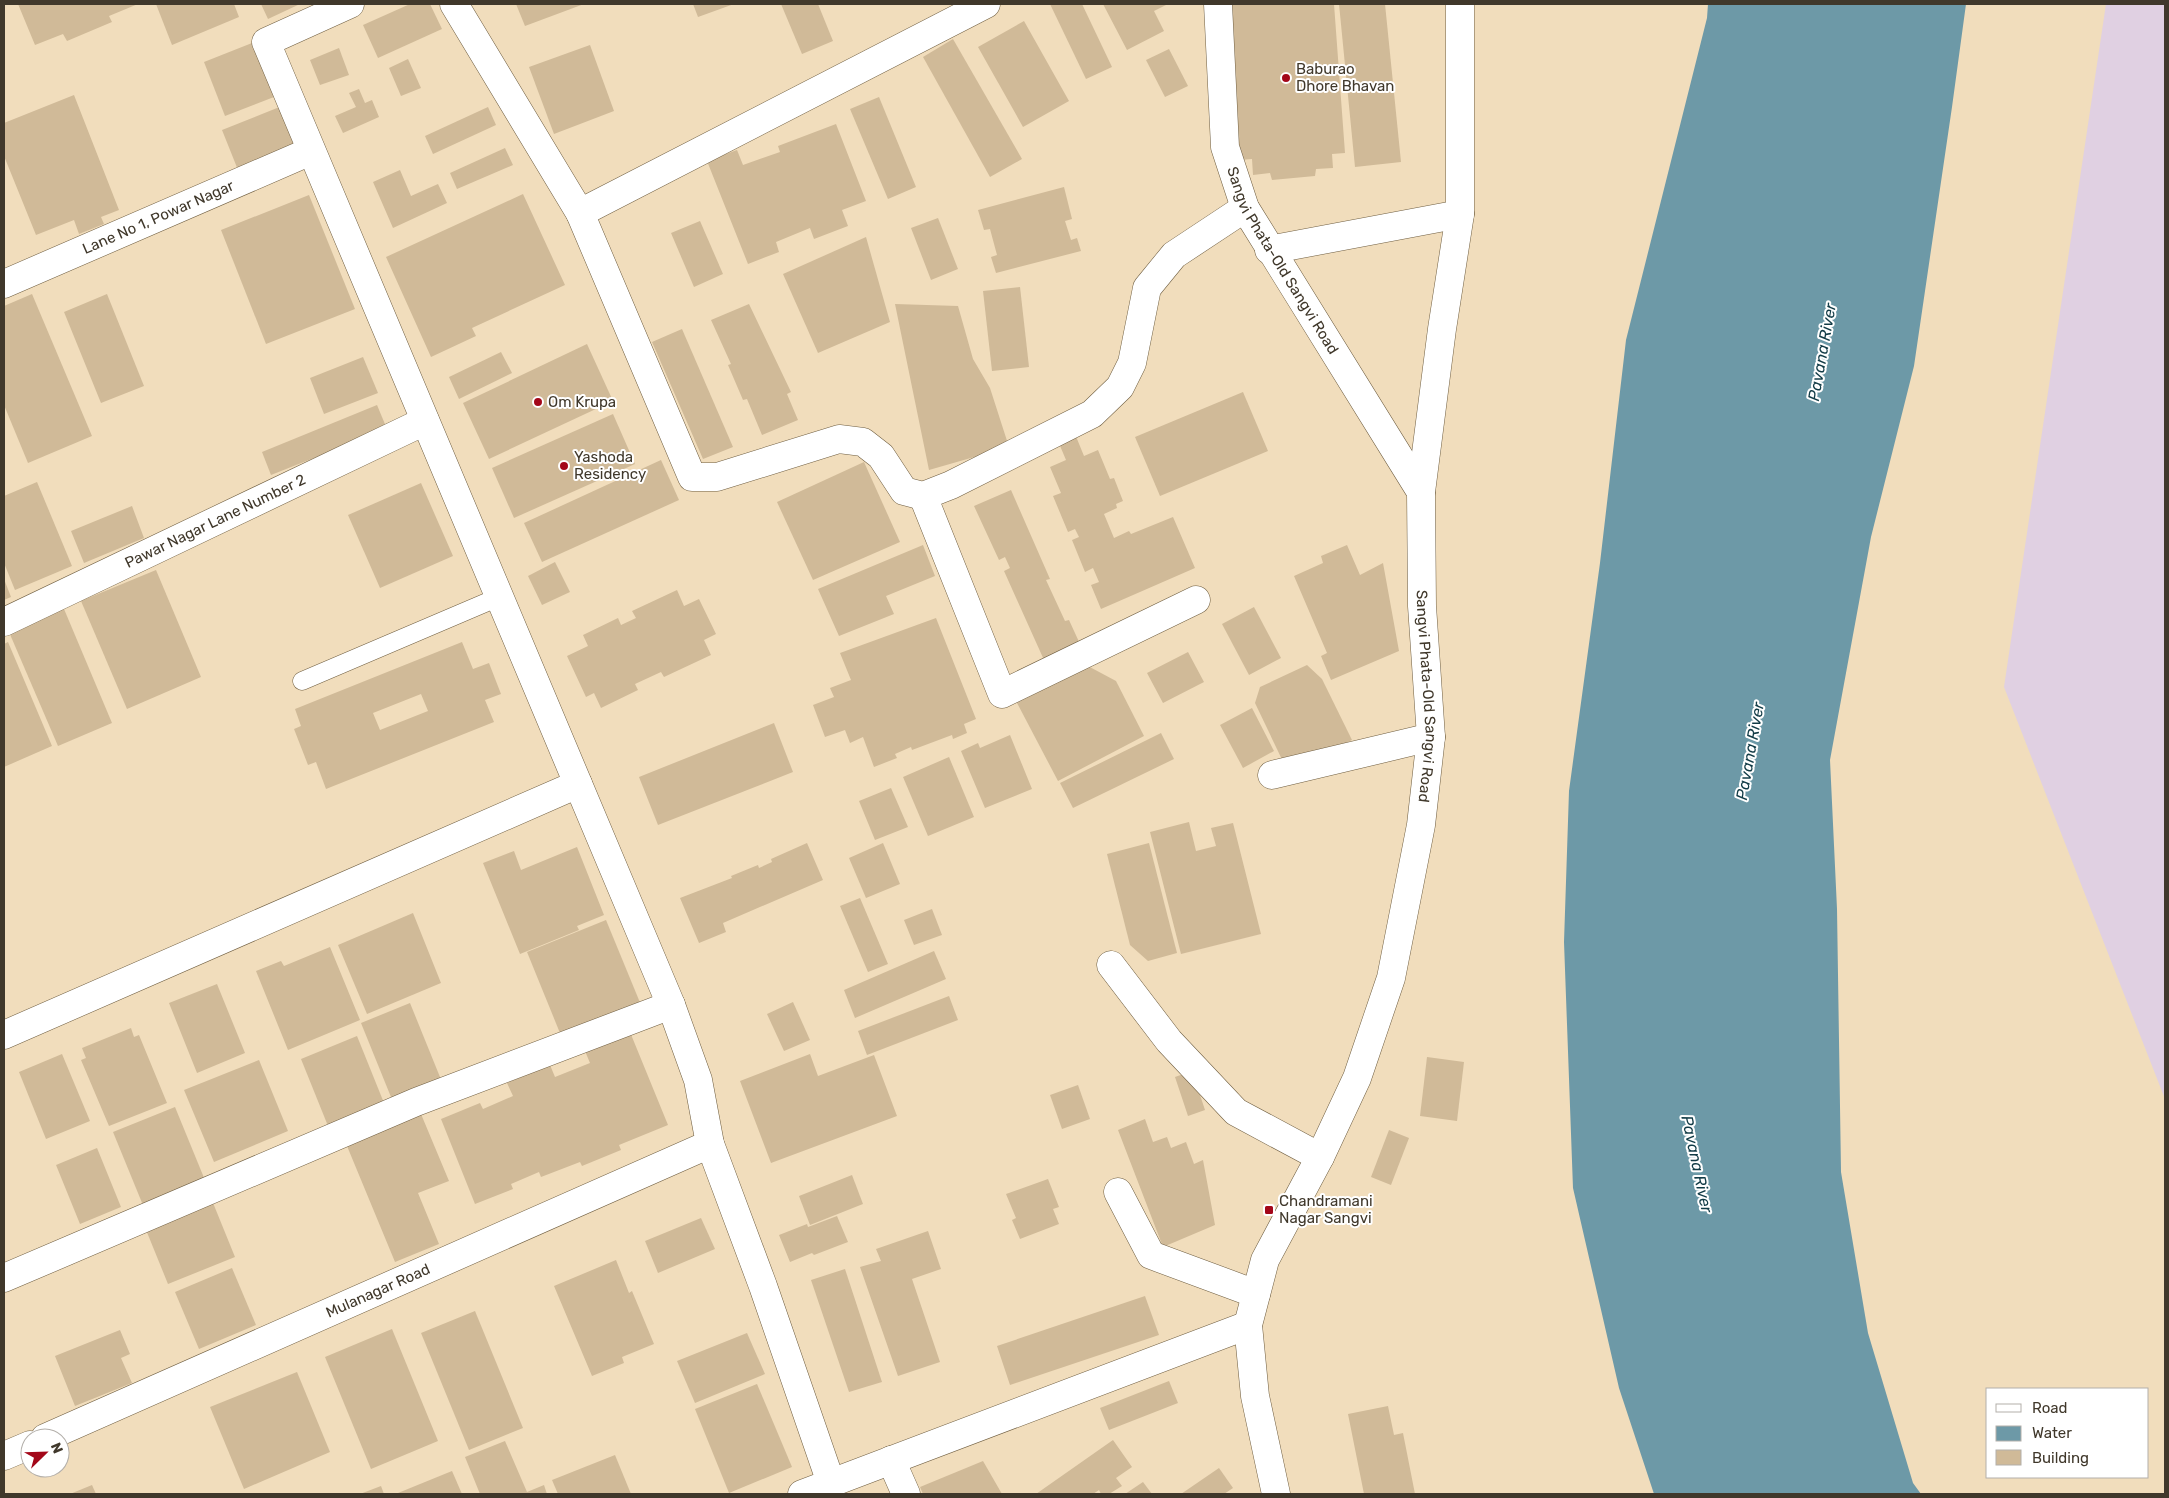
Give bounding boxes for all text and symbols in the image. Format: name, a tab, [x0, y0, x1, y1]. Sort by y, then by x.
place label: Baburao Dhore Bhavan	[1296, 60, 1394, 95]
marker: Baburao Dhore Bhavan	[1280, 72, 1292, 84]
street label: Sangvi Phata-Old Sangvi Road	[1223, 164, 1342, 357]
street label: Lane No 1, Powar Nagar	[80, 176, 237, 258]
water label: Pavana River	[1804, 301, 1840, 402]
place label: Om Krupa	[548, 393, 616, 411]
marker: Om Krupa	[532, 396, 544, 408]
place label: Yashoda Residency	[574, 448, 646, 483]
marker: Yashoda Residency	[558, 460, 570, 472]
street label: Pawar Nagar Lane Number 2	[122, 470, 308, 572]
street label: Sangvi Phata-Old Sangvi Road	[1413, 590, 1440, 803]
water label: Pavana River	[1732, 700, 1768, 801]
water label: Pavana River	[1677, 1114, 1717, 1215]
place label: Chandramani Nagar Sangvi	[1279, 1192, 1373, 1227]
marker: Chandramani Nagar Sangvi	[1263, 1204, 1275, 1216]
street label: Mulanagar Road	[323, 1260, 433, 1322]
legend	[1986, 1388, 2149, 1478]
text: Road	[2032, 1399, 2068, 1417]
text: Water	[2032, 1424, 2072, 1442]
north arrow	[20, 1428, 70, 1478]
text: N	[47, 1440, 66, 1456]
text: Building	[2032, 1449, 2089, 1467]

